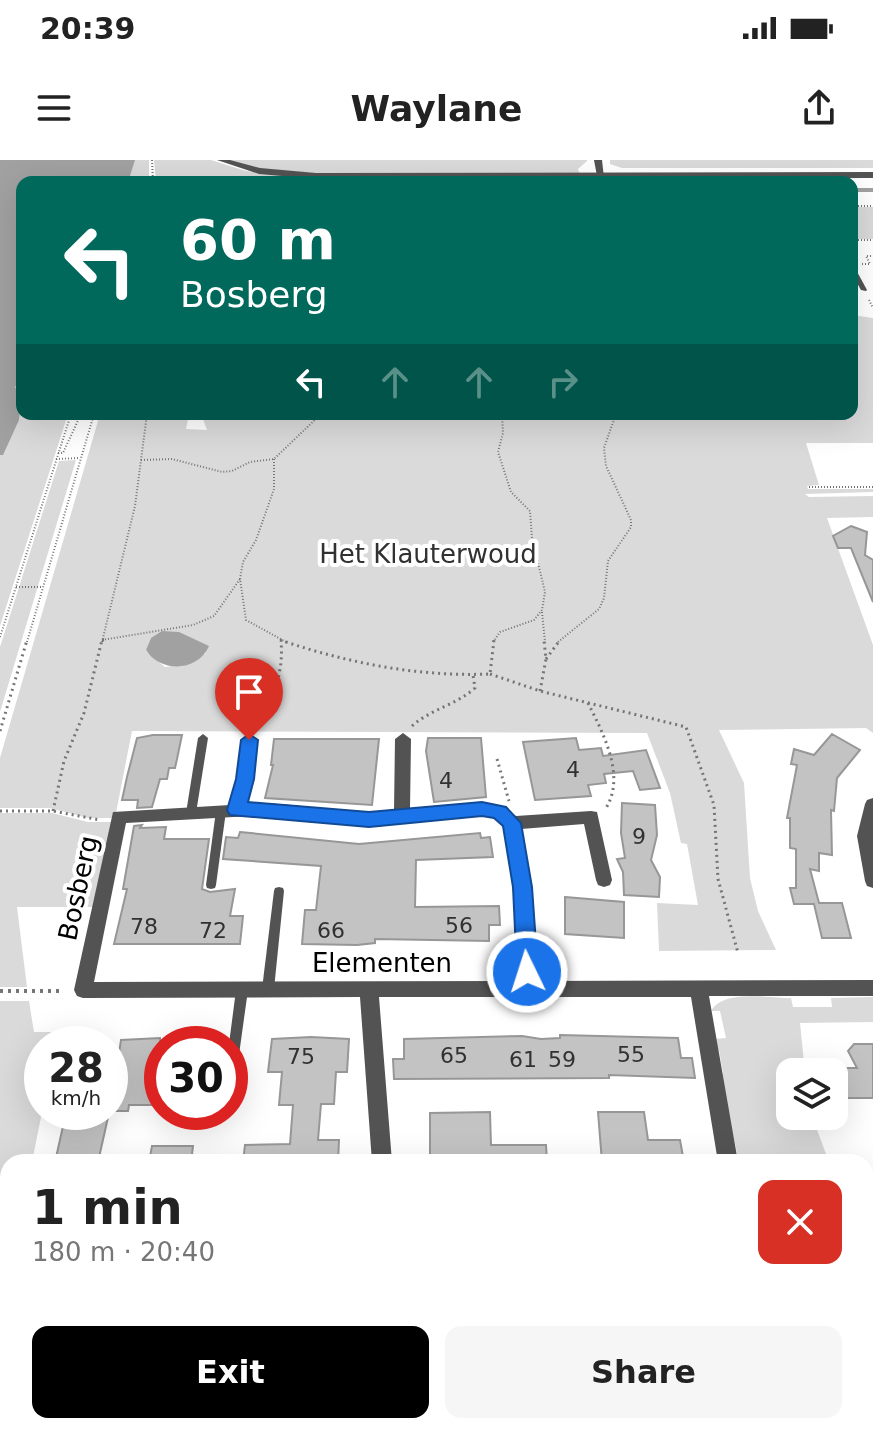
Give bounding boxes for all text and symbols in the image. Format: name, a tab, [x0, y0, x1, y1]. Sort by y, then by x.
text: 20:39	[40, 11, 136, 46]
icon: menu	[32, 86, 76, 130]
icon: share	[797, 86, 841, 130]
text: Waylane	[351, 88, 522, 129]
text: 60 m	[180, 207, 336, 272]
icon: left	[48, 208, 152, 312]
text: Bosberg	[180, 274, 328, 315]
icon: left	[289, 360, 333, 404]
icon: ahead	[373, 360, 417, 404]
icon: ahead	[457, 360, 501, 404]
icon: right	[541, 360, 585, 404]
park label: Het Klauterwoud	[319, 539, 537, 569]
pin	[215, 658, 283, 740]
icon: arrive	[227, 670, 271, 714]
house number: 4	[566, 757, 580, 782]
house number: 4	[439, 768, 453, 793]
house number: 9	[632, 824, 646, 849]
street label: Bosberg	[52, 833, 104, 943]
house number: 56	[445, 913, 473, 938]
house number: 78	[130, 914, 158, 939]
house number: 72	[199, 918, 227, 943]
house number: 66	[317, 918, 345, 943]
position arrow	[485, 930, 569, 1014]
street label: Elementen	[312, 948, 452, 978]
speed limit sign: 30	[144, 1026, 248, 1130]
house number: 55	[617, 1042, 645, 1067]
house number: 65	[440, 1043, 468, 1068]
house number: 75	[287, 1044, 315, 1069]
text: 28	[48, 1045, 104, 1091]
house number: 61	[509, 1047, 537, 1072]
house number: 59	[548, 1047, 576, 1072]
map controls	[776, 1058, 848, 1130]
button: layers	[776, 1058, 848, 1130]
text: km/h	[51, 1086, 101, 1110]
text: 1 min	[32, 1179, 183, 1235]
button: close	[758, 1180, 842, 1264]
text: 180 m · 20:40	[32, 1237, 215, 1267]
button: Exit	[32, 1326, 429, 1418]
button: Share	[445, 1326, 842, 1418]

